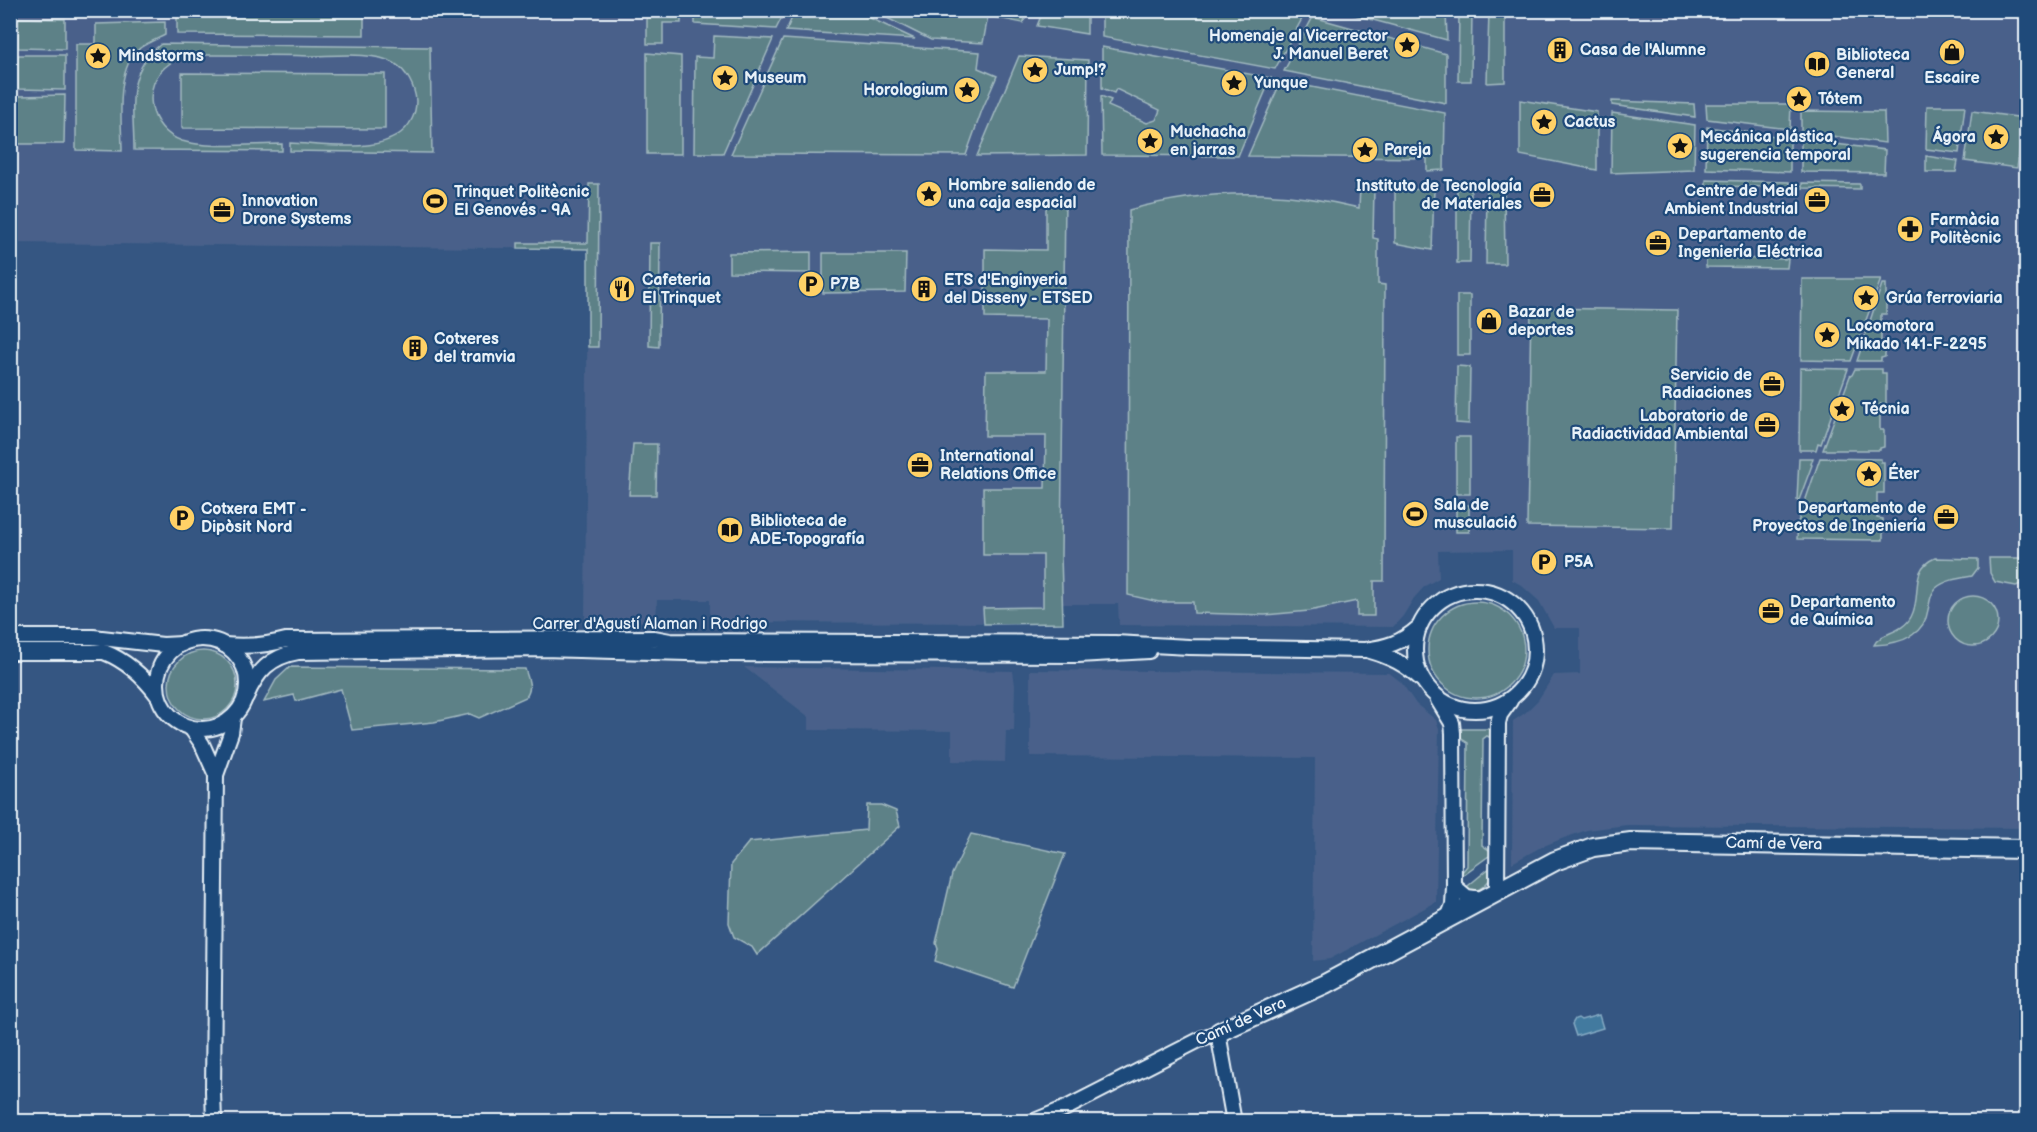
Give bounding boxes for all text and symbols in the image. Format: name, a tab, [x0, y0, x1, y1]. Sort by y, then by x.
place label: Homenaje al Vicerrector J. Manuel Beret	[1209, 27, 1389, 64]
place icon: Homenaje al Vicerrector J. Manuel Beret	[1392, 30, 1422, 60]
building icon: Casa de l'Alumne	[1545, 35, 1575, 65]
shop icon: Escaire	[1937, 37, 1967, 67]
place icon: Mindstorms	[83, 41, 113, 71]
place label: Casa de l'Alumne	[1580, 41, 1706, 60]
place label: Biblioteca General	[1836, 46, 1910, 83]
place label: Mindstorms	[118, 47, 204, 66]
library icon: Biblioteca General	[1802, 49, 1832, 79]
place icon: Jump!?	[1020, 55, 1050, 85]
place label: Jump!?	[1054, 61, 1106, 80]
place icon: Museum	[710, 63, 740, 93]
place icon: Yunque	[1219, 68, 1249, 98]
place label: Museum	[744, 69, 806, 88]
place label: Escaire	[1924, 69, 1980, 88]
place label: Yunque	[1254, 74, 1308, 93]
place icon: Horologium	[952, 75, 982, 105]
place label: Horologium	[863, 81, 948, 100]
place icon: Tótem	[1784, 84, 1814, 114]
place label: Tótem	[1818, 90, 1862, 109]
place icon: Cactus	[1529, 107, 1559, 137]
place label: Cactus	[1564, 113, 1616, 132]
place icon: Ágora	[1981, 122, 2011, 152]
place label: Muchacha en jarras	[1170, 123, 1246, 160]
place label: Ágora	[1932, 125, 1976, 147]
place icon: Muchacha en jarras	[1135, 126, 1165, 156]
place label: Mecánica plástica, sugerencia temporal	[1700, 128, 1851, 165]
place icon: Mecánica plástica, sugerencia temporal	[1665, 131, 1695, 161]
place icon: Pareja	[1350, 135, 1380, 165]
place label: Pareja	[1384, 141, 1431, 160]
place label: Hombre saliendo de una caja espacial	[948, 176, 1095, 213]
place label: Instituto de Tecnología de Materiales	[1356, 177, 1522, 214]
place icon: Hombre saliendo de una caja espacial	[914, 179, 944, 209]
office icon: Instituto de Tecnología de Materiales	[1527, 180, 1557, 210]
place label: Centre de Medi Ambient Industrial	[1664, 182, 1798, 219]
place label: Trinquet Politècnic El Genovés - 9A	[454, 183, 590, 220]
office icon: Centre de Medi Ambient Industrial	[1802, 185, 1832, 215]
sports icon: Trinquet Politècnic El Genovés - 9A	[420, 186, 450, 216]
place label: Innovation Drone Systems	[242, 192, 352, 229]
office icon: Innovation Drone Systems	[207, 195, 237, 225]
place label: Farmàcia Politècnic	[1930, 211, 2001, 248]
pharmacy icon: Farmàcia Politècnic	[1895, 214, 1925, 244]
place label: Departamento de Ingeniería Eléctrica	[1678, 225, 1823, 262]
office icon: Departamento de Ingeniería Eléctrica	[1643, 228, 1673, 258]
parking icon: P7B	[796, 269, 826, 299]
place label: Cafeteria El Trinquet	[642, 271, 721, 308]
place label: ETS d'Enginyeria del Disseny - ETSED	[944, 271, 1093, 308]
restaurant icon: Cafeteria El Trinquet	[607, 274, 637, 304]
building icon: ETS d'Enginyeria del Disseny - ETSED	[909, 274, 939, 304]
place label: P7B	[830, 275, 860, 294]
place icon: Grúa ferroviaria	[1851, 283, 1881, 313]
place label: Grúa ferroviaria	[1886, 289, 2003, 308]
place label: Bazar de deportes	[1508, 303, 1574, 340]
shop icon: Bazar de deportes	[1474, 306, 1504, 336]
place label: Locomotora Mikado 141-F-2295	[1846, 317, 1987, 354]
place icon: Locomotora Mikado 141-F-2295	[1812, 320, 1842, 350]
place label: Cotxeres del tramvia	[434, 330, 516, 367]
building icon: Cotxeres del tramvia	[400, 333, 430, 363]
place label: Servicio de Radiaciones	[1662, 366, 1752, 403]
office icon: Servicio de Radiaciones	[1757, 369, 1787, 399]
place icon: Técnia	[1827, 394, 1857, 424]
place label: Técnia	[1862, 400, 1910, 419]
place label: Laboratorio de Radiactividad Ambiental	[1571, 407, 1748, 444]
office icon: Laboratorio de Radiactividad Ambiental	[1752, 410, 1782, 440]
place label: International Relations Office	[940, 447, 1056, 484]
office icon: International Relations Office	[905, 450, 935, 480]
place icon: Éter	[1854, 459, 1884, 489]
place label: Éter	[1888, 462, 1920, 484]
place label: Sala de musculació	[1434, 496, 1517, 533]
sports icon: Sala de musculació	[1400, 499, 1430, 529]
place label: Departamento de Proyectos de Ingeniería	[1752, 499, 1926, 536]
place label: Cotxera EMT - Dipòsit Nord	[201, 500, 307, 537]
office icon: Departamento de Proyectos de Ingeniería	[1931, 502, 1961, 532]
parking icon: Cotxera EMT - Dipòsit Nord	[167, 503, 197, 533]
place label: Biblioteca de ADE-Topografía	[749, 512, 865, 549]
library icon: Biblioteca de ADE-Topografía	[715, 515, 745, 545]
parking icon: P5A	[1529, 547, 1559, 577]
place label: P5A	[1564, 553, 1593, 572]
place label: Departamento de Química	[1790, 593, 1896, 630]
office icon: Departamento de Química	[1756, 596, 1786, 626]
street label: Carrer d'Agustí Alaman i Rodrigo	[532, 615, 768, 634]
street label: Camí de Vera	[1725, 834, 1823, 854]
street label: Camí de Vera	[1193, 994, 1289, 1050]

